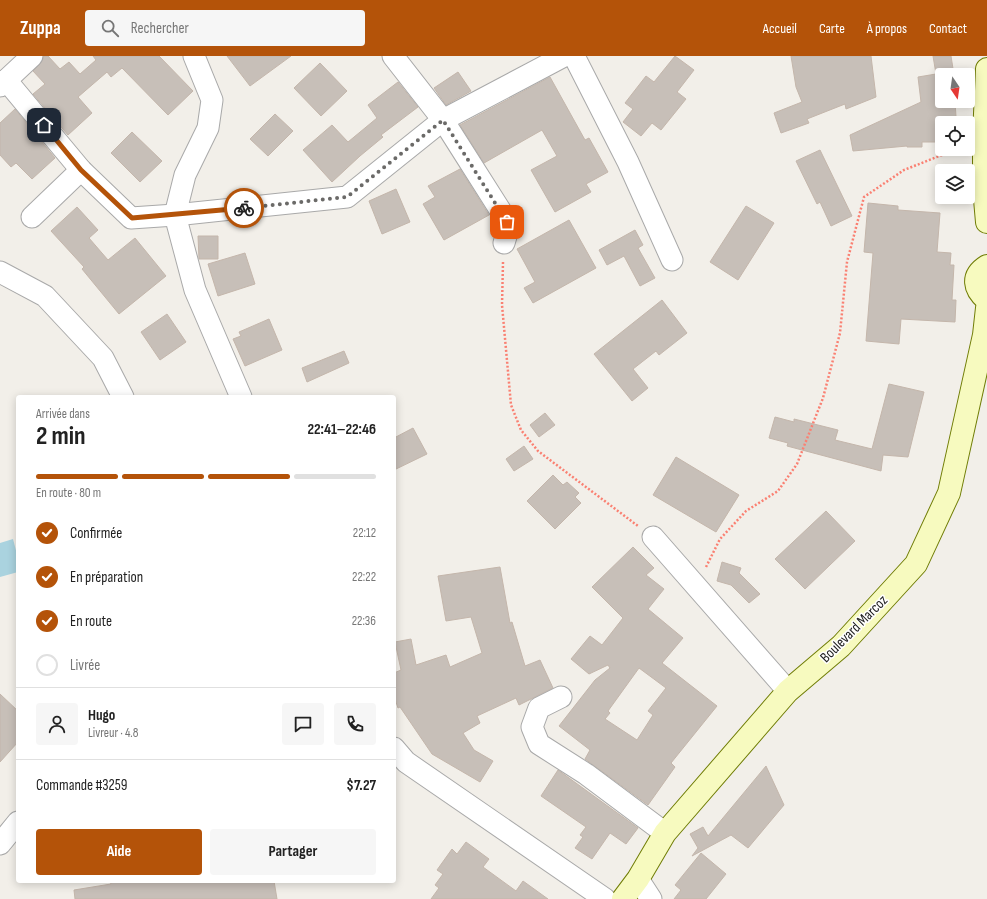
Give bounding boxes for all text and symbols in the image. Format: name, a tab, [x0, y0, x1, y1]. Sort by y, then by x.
search box	[85, 10, 365, 46]
text: Zuppa	[20, 17, 61, 40]
icon: search	[99, 17, 121, 39]
text: Rechercher	[131, 19, 189, 38]
text: Accueil	[763, 20, 797, 37]
text: Carte	[819, 20, 845, 37]
text: À propos	[867, 20, 907, 37]
text: Contact	[929, 20, 967, 37]
north arrow	[935, 68, 975, 108]
map controls	[935, 68, 975, 204]
pin	[27, 108, 61, 142]
icon: home	[33, 114, 55, 136]
button: locate	[935, 116, 975, 156]
button: layers	[935, 164, 975, 204]
courier	[224, 188, 264, 228]
icon: bike	[233, 197, 255, 219]
pin	[490, 205, 524, 239]
icon: bag	[496, 211, 518, 233]
text: Arrivée dans	[36, 406, 90, 422]
text: 22:41–22:46	[307, 420, 376, 439]
text: 2 min	[36, 421, 86, 452]
text: En route · 80 m	[36, 485, 101, 501]
icon: check	[36, 522, 58, 544]
text: Confirmée	[70, 524, 122, 543]
text: 22:12	[353, 525, 376, 541]
icon: check	[36, 566, 58, 588]
text: En préparation	[70, 568, 143, 587]
text: 22:22	[352, 569, 376, 585]
street label: Boulevard Marcoz	[816, 591, 892, 667]
icon: check	[36, 610, 58, 632]
text: En route	[70, 612, 112, 631]
text: 22:36	[352, 613, 376, 629]
text: Livrée	[70, 656, 100, 675]
button: person	[36, 703, 78, 745]
button: chat	[282, 703, 324, 745]
button: phone	[334, 703, 376, 745]
text: Hugo	[88, 706, 115, 725]
text: Livreur · 4.8	[88, 725, 138, 741]
text: Commande #3259	[36, 776, 127, 795]
text: $7.27	[346, 776, 376, 795]
button: Aide	[36, 829, 202, 875]
button: Partager	[210, 829, 376, 875]

